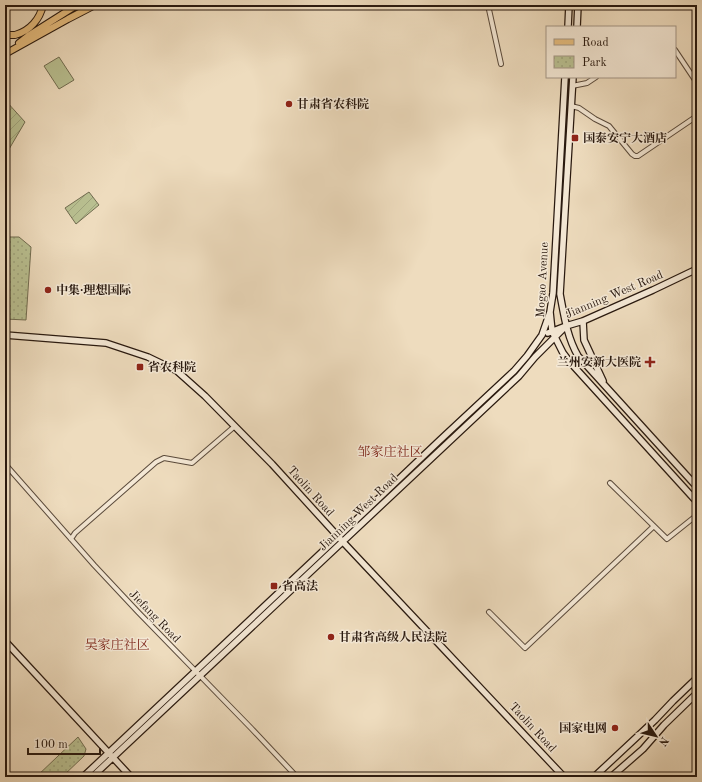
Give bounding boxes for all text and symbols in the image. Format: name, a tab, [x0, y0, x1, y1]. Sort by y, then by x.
legend	[546, 26, 676, 78]
text: Road	[582, 37, 609, 49]
text: Park	[582, 57, 607, 69]
place label: 甘肃省农科院	[297, 97, 369, 111]
marker: 甘肃省农科院	[284, 99, 294, 109]
place label: 国泰安宁大酒店	[583, 131, 667, 145]
marker: 国泰安宁大酒店	[570, 133, 580, 143]
street label: Mogao Avenue	[535, 241, 551, 318]
street label: Jianning West Road	[564, 269, 665, 321]
place label: 中集·理想国际	[56, 283, 131, 297]
marker: 中集·理想国际	[43, 285, 53, 295]
place label: 兰州安新大医院	[557, 355, 641, 369]
marker: 兰州安新大医院	[644, 356, 656, 368]
place label: 省农科院	[148, 360, 196, 374]
marker: 省农科院	[135, 362, 145, 372]
district label: 邹家庄社区	[357, 445, 423, 459]
street label: Taolin Road	[285, 464, 336, 519]
street label: Jianning West Road	[317, 472, 401, 553]
place label: 省高法	[282, 579, 318, 593]
marker: 省高法	[269, 581, 279, 591]
street label: Jiefang Road	[126, 588, 182, 645]
place label: 甘肃省高级人民法院	[339, 630, 447, 644]
marker: 甘肃省高级人民法院	[326, 632, 336, 642]
district label: 吴家庄社区	[84, 638, 150, 652]
street label: Taolin Road	[506, 701, 558, 755]
north arrow	[636, 716, 676, 756]
place label: 国家电网	[559, 721, 607, 735]
marker: 国家电网	[610, 723, 620, 733]
scale bar	[28, 730, 100, 756]
text: N	[656, 734, 670, 748]
text: 100 m	[34, 739, 68, 751]

